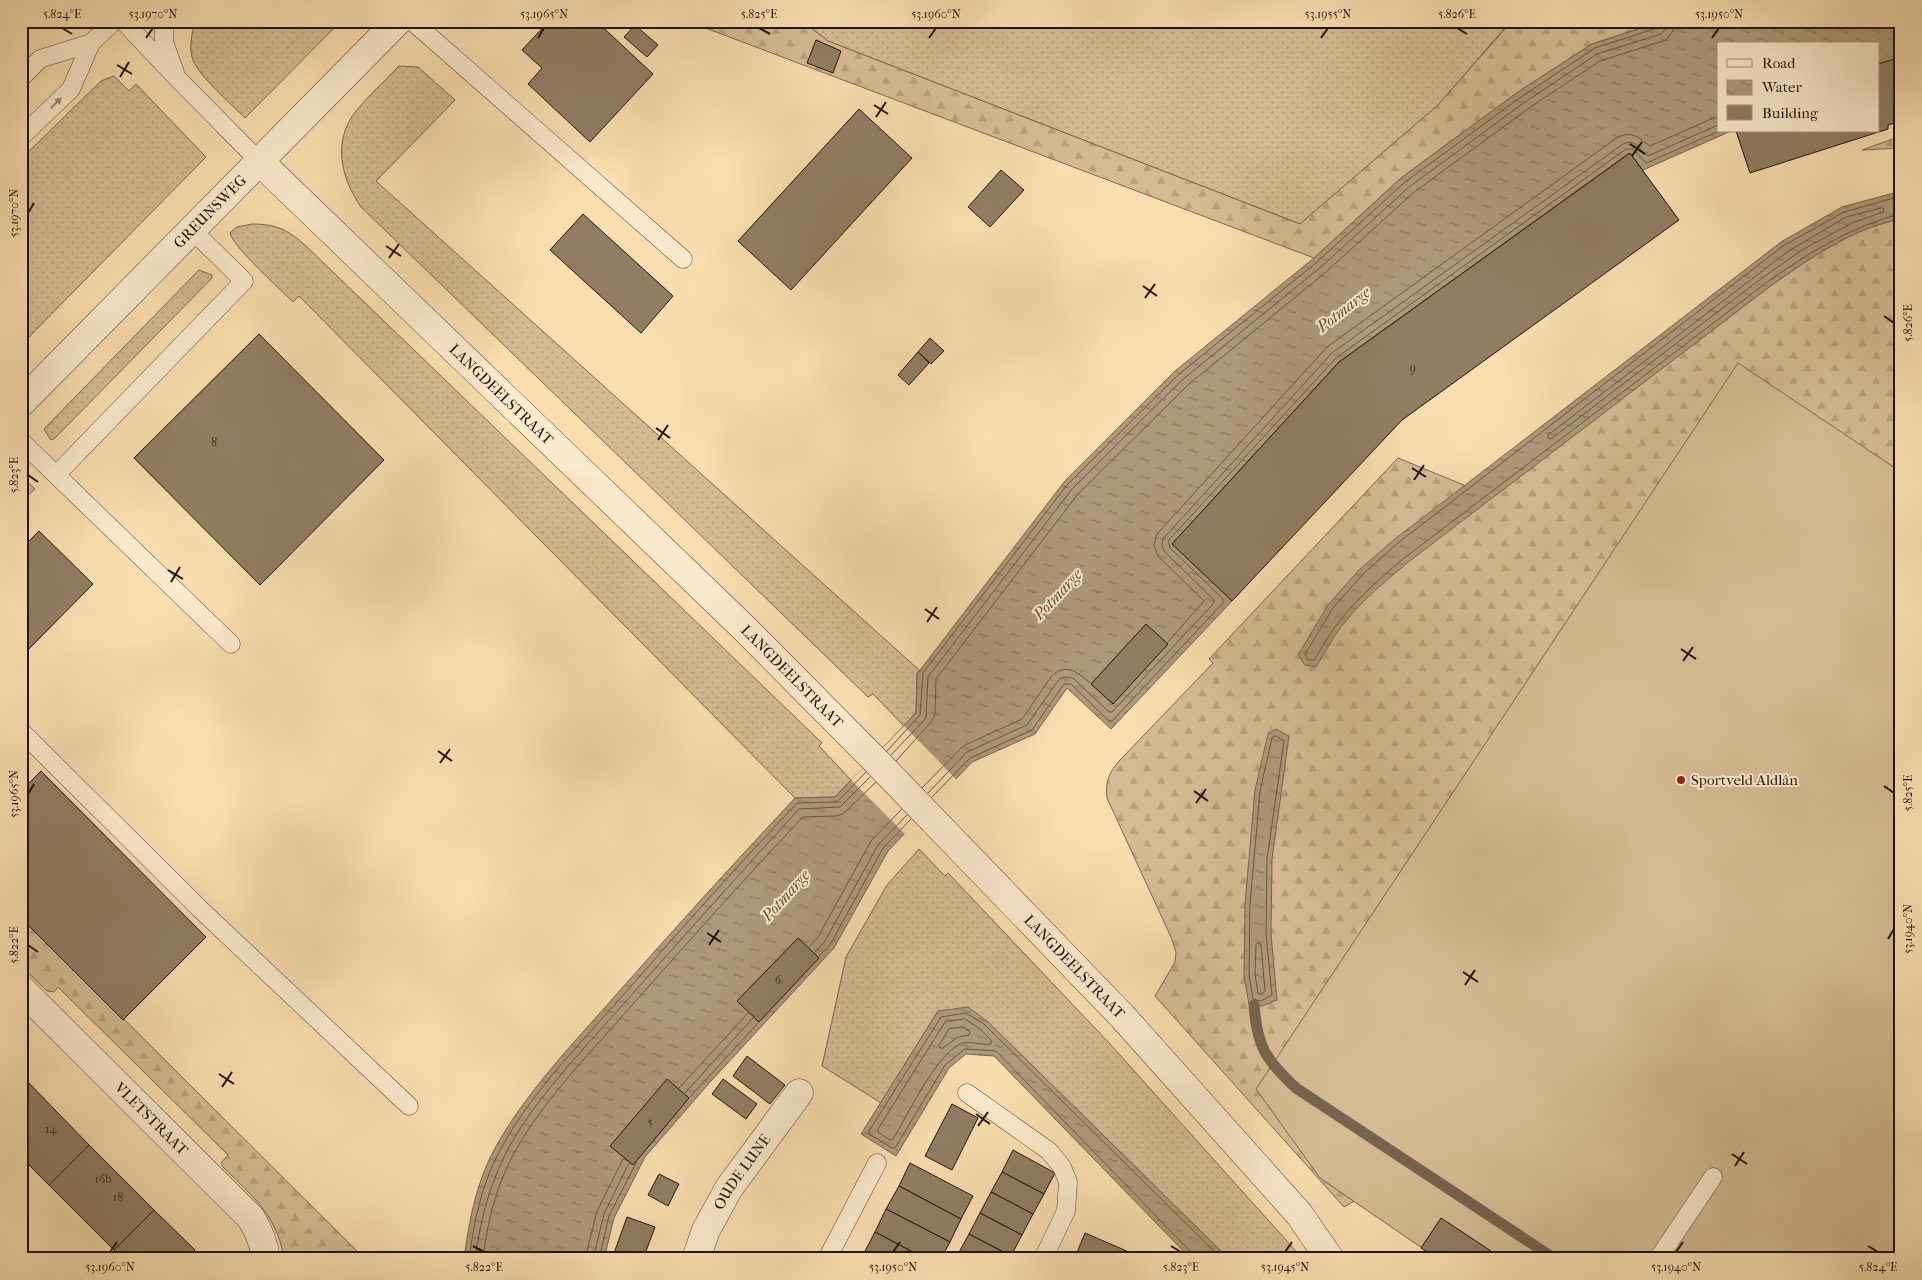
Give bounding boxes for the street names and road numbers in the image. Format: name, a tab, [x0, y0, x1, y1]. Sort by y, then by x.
street label: GREUNSWEG	[170, 171, 250, 252]
street label: LANGDEELSTRAAT	[446, 340, 558, 449]
street label: LANGDEELSTRAAT	[737, 621, 847, 732]
street label: LANGDEELSTRAAT	[1020, 911, 1129, 1023]
street label: VLETSTRAAT	[110, 1078, 192, 1160]
street label: OUDE LUNE	[710, 1131, 774, 1213]

